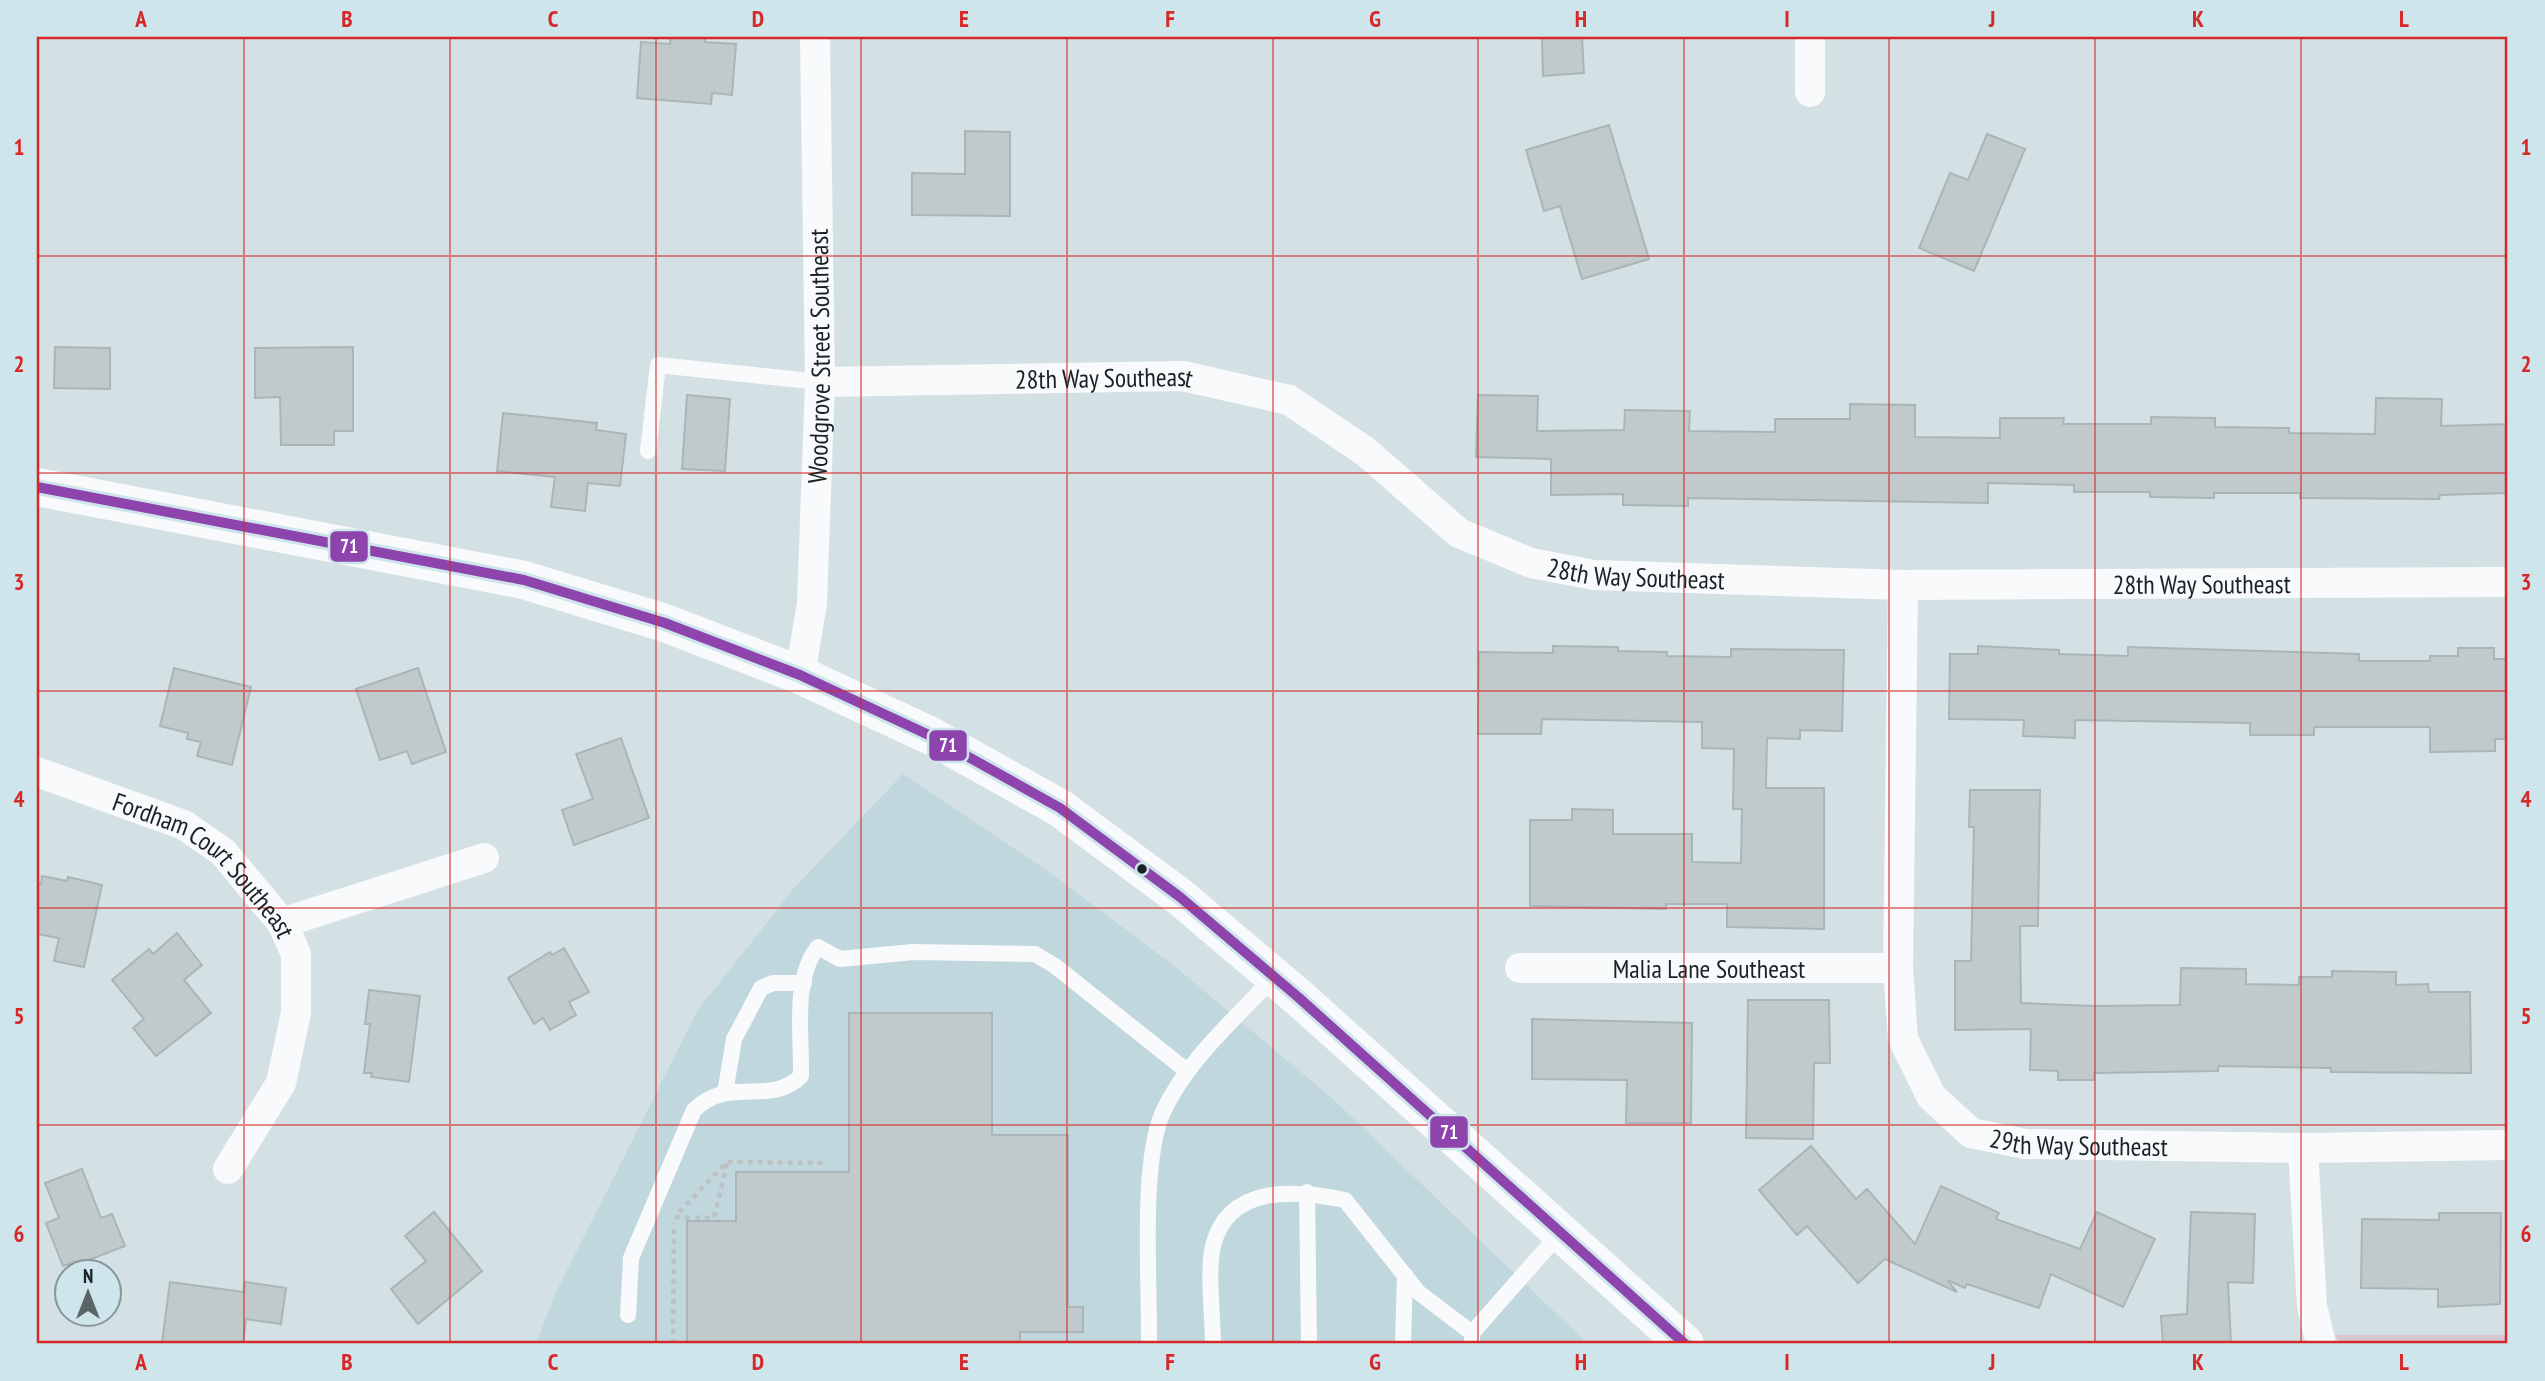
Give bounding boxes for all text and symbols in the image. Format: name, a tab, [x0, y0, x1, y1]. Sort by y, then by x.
text: A	[134, 4, 147, 33]
text: B	[341, 4, 353, 33]
text: C	[548, 4, 559, 33]
text: D	[752, 4, 764, 33]
text: E	[959, 4, 969, 33]
text: F	[1165, 4, 1175, 33]
text: G	[1369, 4, 1381, 33]
text: H	[1575, 4, 1587, 33]
text: I	[1784, 4, 1790, 33]
text: J	[1988, 4, 1995, 33]
text: K	[2192, 4, 2204, 33]
text: L	[2399, 4, 2409, 33]
text: 1	[14, 132, 25, 161]
text: 1	[2521, 132, 2532, 161]
street label: Woodgrove Street Southeast	[800, 229, 837, 484]
text: 2	[14, 349, 25, 378]
text: 2	[2521, 349, 2532, 378]
street label: 28th Way Southeast	[1015, 359, 1196, 395]
line badge: 71	[329, 530, 369, 563]
text: 71	[340, 534, 358, 558]
street label: 28th Way Southeast	[1545, 550, 1725, 596]
text: 3	[14, 567, 25, 596]
street label: 28th Way Southeast	[2113, 567, 2291, 600]
text: 3	[2521, 567, 2532, 596]
line badge: 71	[928, 729, 968, 762]
text: 71	[939, 733, 957, 757]
text: 4	[14, 784, 25, 813]
street label: Fordham Court Southeast	[108, 784, 303, 943]
text: 4	[2521, 784, 2532, 813]
unlabelled marker	[1135, 862, 1149, 876]
street label: Malia Lane Southeast	[1613, 952, 1805, 985]
text: 5	[14, 1001, 25, 1030]
text: 5	[2521, 1001, 2532, 1030]
line badge: 71	[1429, 1115, 1469, 1149]
text: 71	[1440, 1120, 1458, 1144]
street label: 29th Way Southeast	[1987, 1121, 2168, 1163]
text: 6	[14, 1219, 25, 1248]
text: 6	[2521, 1219, 2532, 1248]
north arrow	[52, 1258, 122, 1328]
text: N	[83, 1264, 93, 1288]
text: A	[134, 1347, 147, 1376]
text: B	[341, 1347, 353, 1376]
text: C	[548, 1347, 559, 1376]
text: D	[752, 1347, 764, 1376]
text: E	[959, 1347, 969, 1376]
text: F	[1165, 1347, 1175, 1376]
text: G	[1369, 1347, 1381, 1376]
text: H	[1575, 1347, 1587, 1376]
text: I	[1784, 1347, 1790, 1376]
text: J	[1988, 1347, 1995, 1376]
text: K	[2192, 1347, 2204, 1376]
text: L	[2399, 1347, 2409, 1376]

